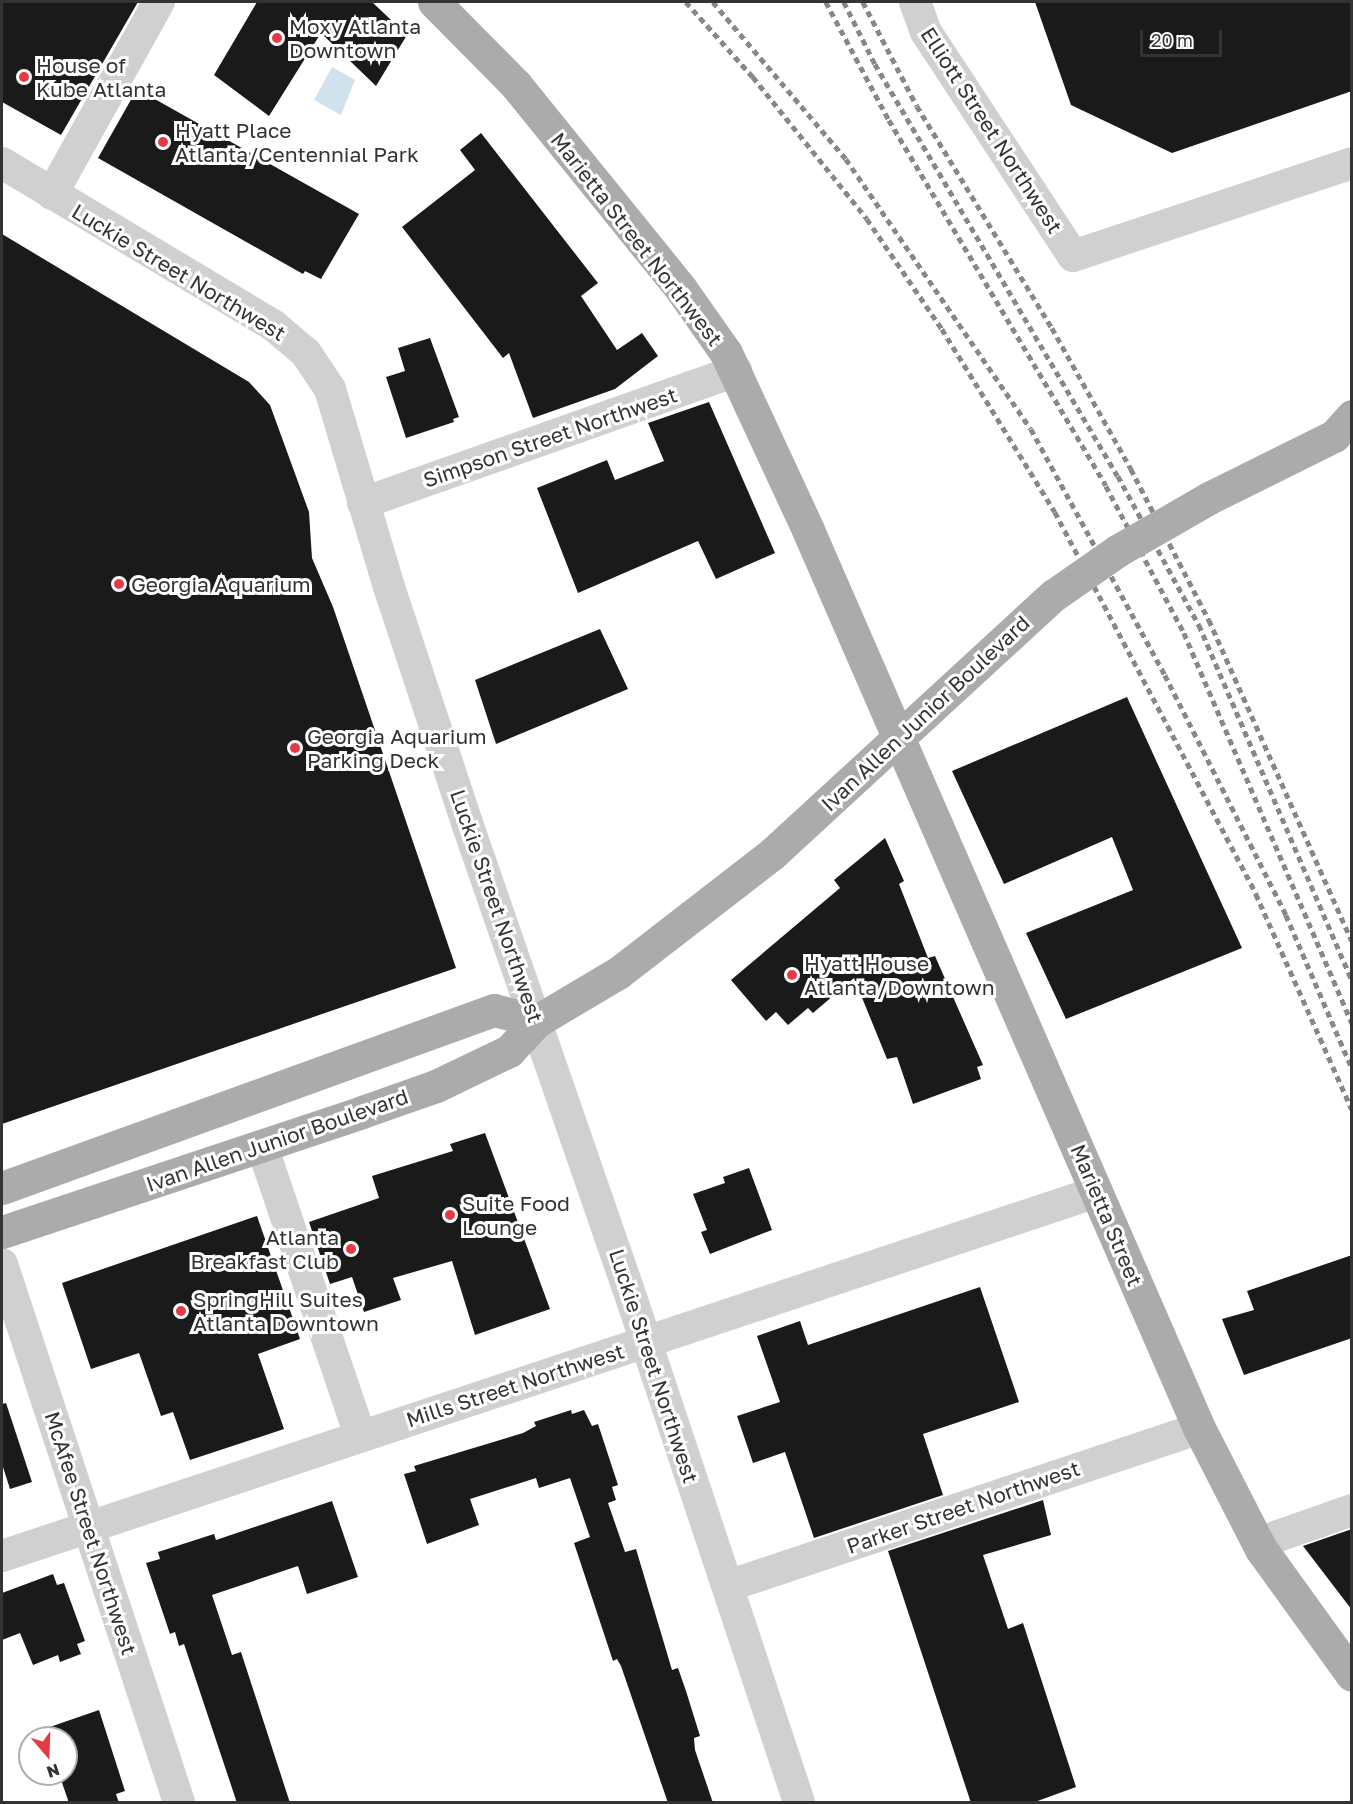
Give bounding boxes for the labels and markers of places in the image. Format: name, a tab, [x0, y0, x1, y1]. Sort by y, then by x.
place label: Moxy Atlanta Downtown	[289, 13, 421, 63]
marker: Moxy Atlanta Downtown	[270, 31, 284, 45]
place label: House of Kube Atlanta	[36, 52, 166, 102]
marker: House of Kube Atlanta	[17, 70, 31, 84]
place label: Hyatt Place Atlanta/Centennial Park	[175, 117, 419, 167]
marker: Hyatt Place Atlanta/Centennial Park	[156, 135, 170, 149]
place label: Georgia Aquarium	[131, 571, 311, 597]
marker: Georgia Aquarium	[112, 577, 126, 591]
place label: Georgia Aquarium Parking Deck	[307, 723, 487, 773]
marker: Georgia Aquarium Parking Deck	[288, 741, 302, 755]
place label: Hyatt House Atlanta/Downtown	[804, 950, 995, 1000]
marker: Hyatt House Atlanta/Downtown	[785, 968, 799, 982]
place label: Suite Food Lounge	[462, 1190, 570, 1240]
marker: Suite Food Lounge	[443, 1208, 457, 1222]
place label: Atlanta Breakfast Club	[191, 1224, 339, 1274]
marker: Atlanta Breakfast Club	[344, 1242, 358, 1256]
place label: SpringHill Suites Atlanta Downtown	[193, 1286, 379, 1336]
marker: SpringHill Suites Atlanta Downtown	[174, 1304, 188, 1318]

